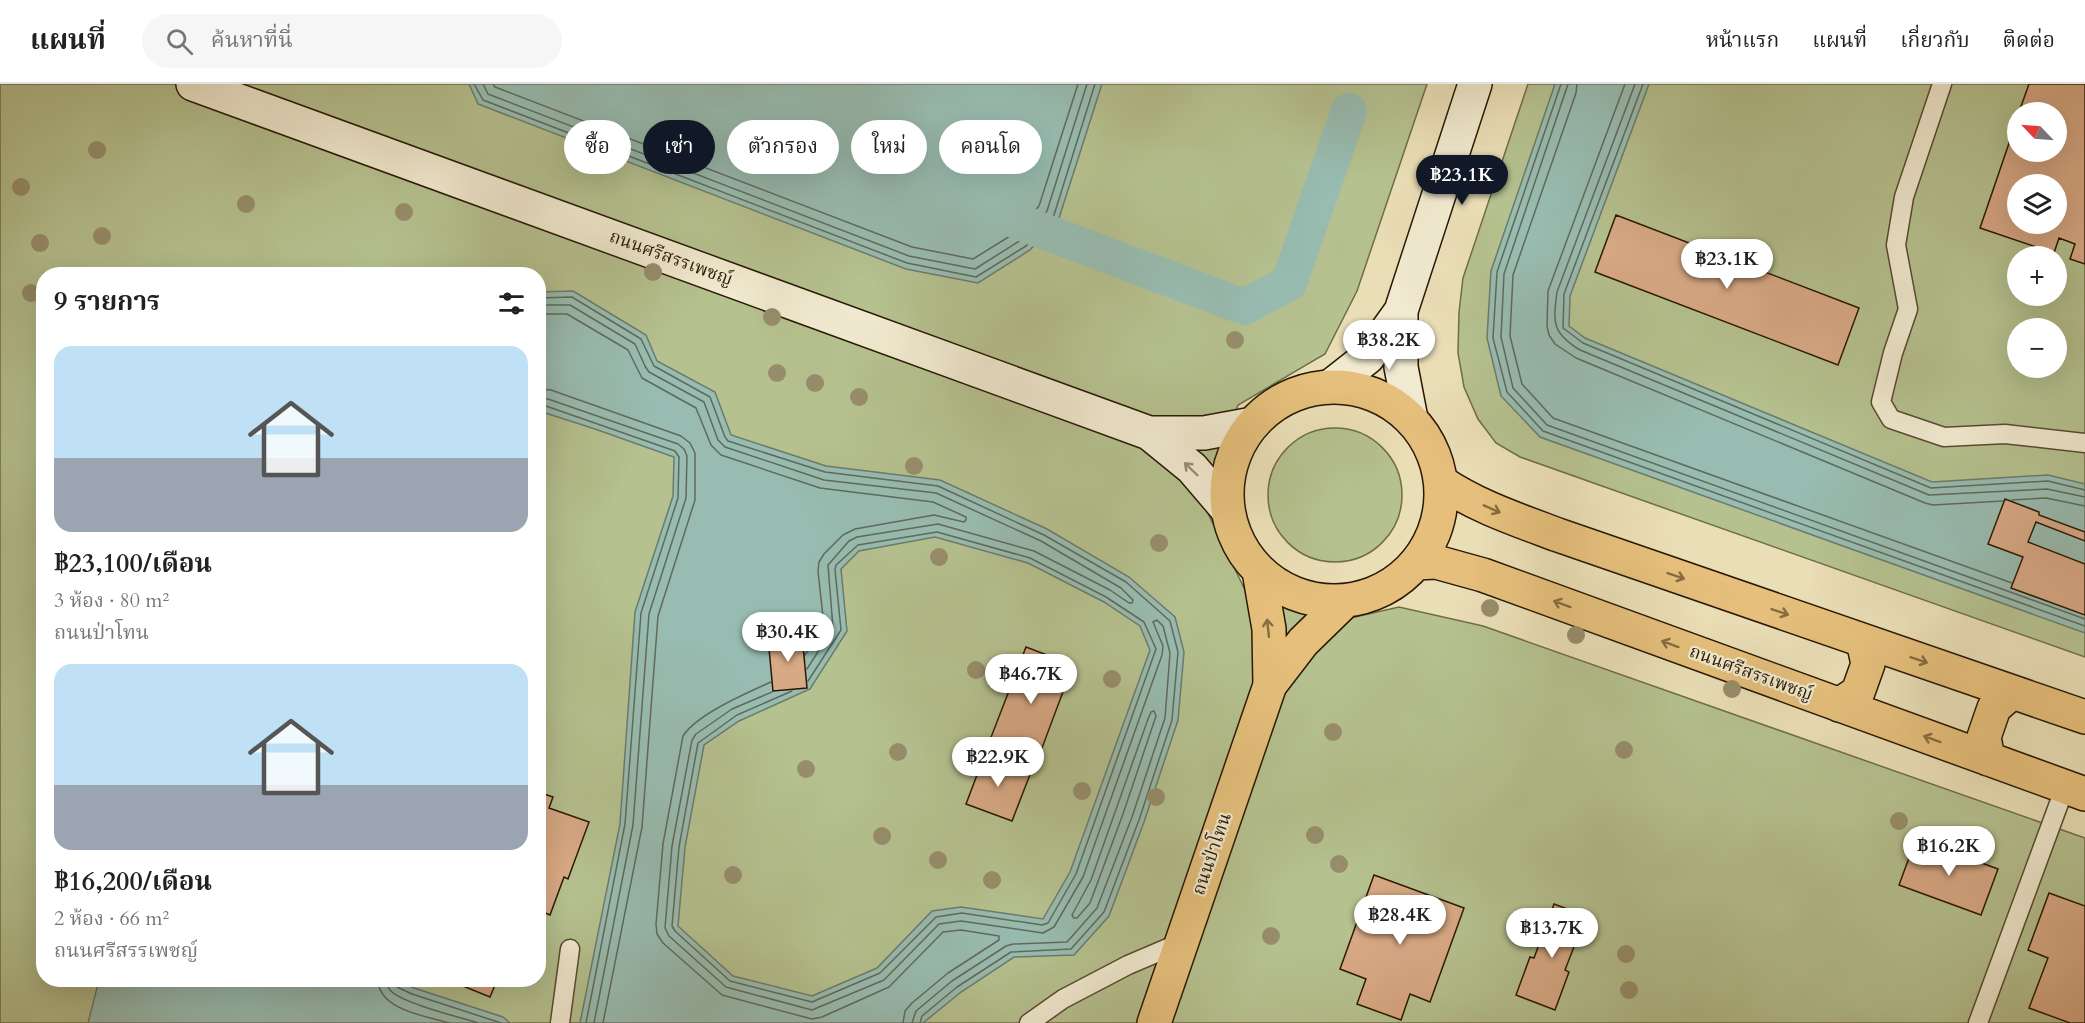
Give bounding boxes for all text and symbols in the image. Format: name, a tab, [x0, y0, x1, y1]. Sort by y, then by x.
search box	[142, 14, 562, 68]
text: แผนที่	[30, 21, 106, 59]
icon: search	[163, 25, 196, 58]
text: ค้นหาที่นี่	[211, 25, 293, 55]
text: หน้าแรก	[1706, 26, 1779, 55]
text: แผนที่	[1812, 26, 1867, 55]
text: เกี่ยวกับ	[1900, 26, 1970, 55]
text: ติดต่อ	[2003, 26, 2055, 55]
north arrow	[2007, 102, 2067, 162]
map controls	[2007, 102, 2067, 378]
chip: ซื้อ	[564, 120, 631, 174]
chip: เช่า	[643, 120, 715, 174]
chip: ตัวกรอง	[727, 120, 839, 174]
chip: ใหม่	[851, 120, 927, 174]
chip: คอนโด	[939, 120, 1042, 174]
pin: ฿23.1K	[1413, 155, 1511, 206]
text: ฿23.1K	[1430, 161, 1494, 188]
button: layers	[2007, 174, 2067, 234]
street label: ถนนศรีสรรเพชญ์	[606, 224, 736, 292]
pin: ฿23.1K	[1678, 239, 1776, 290]
text: ฿23.1K	[1695, 245, 1759, 272]
button: +	[2007, 246, 2067, 306]
text: 9 รายการ	[54, 284, 160, 319]
icon: filters	[495, 287, 528, 320]
button: −	[2007, 318, 2067, 378]
pin: ฿38.2K	[1340, 320, 1438, 371]
text: ฿38.2K	[1357, 326, 1421, 353]
icon: home	[237, 385, 345, 493]
one-way arrow	[1183, 461, 1198, 476]
one-way arrow	[1483, 504, 1501, 515]
text: ฿23,100/เดือน	[54, 546, 212, 581]
one-way arrow	[1666, 571, 1684, 582]
text: 3 ห้อง · 80 m²	[54, 587, 169, 614]
one-way arrow	[1553, 598, 1572, 609]
one-way arrow	[1770, 607, 1789, 618]
pin: ฿30.4K	[739, 612, 837, 663]
text: ฿30.4K	[756, 618, 820, 645]
one-way arrow	[1262, 618, 1273, 638]
text: ถนนป่าโทน	[54, 619, 149, 646]
one-way arrow	[1661, 637, 1680, 648]
street label: ถนนศรีสรรเพชญ์	[1686, 639, 1816, 707]
pin: ฿46.7K	[982, 654, 1080, 705]
one-way arrow	[1909, 655, 1927, 666]
text: ฿46.7K	[999, 660, 1063, 687]
icon: home	[237, 703, 345, 811]
one-way arrow	[1924, 733, 1942, 744]
pin: ฿22.9K	[949, 737, 1047, 788]
text: ฿22.9K	[966, 743, 1030, 770]
street label: ถนนป่าโทน	[1185, 809, 1238, 898]
pin: ฿16.2K	[1900, 826, 1998, 877]
text: ฿16.2K	[1917, 832, 1981, 859]
text: ฿16,200/เดือน	[54, 864, 212, 899]
pin: ฿28.4K	[1351, 895, 1449, 946]
text: ฿28.4K	[1368, 901, 1432, 928]
text: 2 ห้อง · 66 m²	[54, 905, 169, 932]
pin: ฿13.7K	[1503, 908, 1601, 959]
text: ฿13.7K	[1520, 914, 1584, 941]
text: ถนนศรีสรรเพชญ์	[54, 937, 198, 964]

